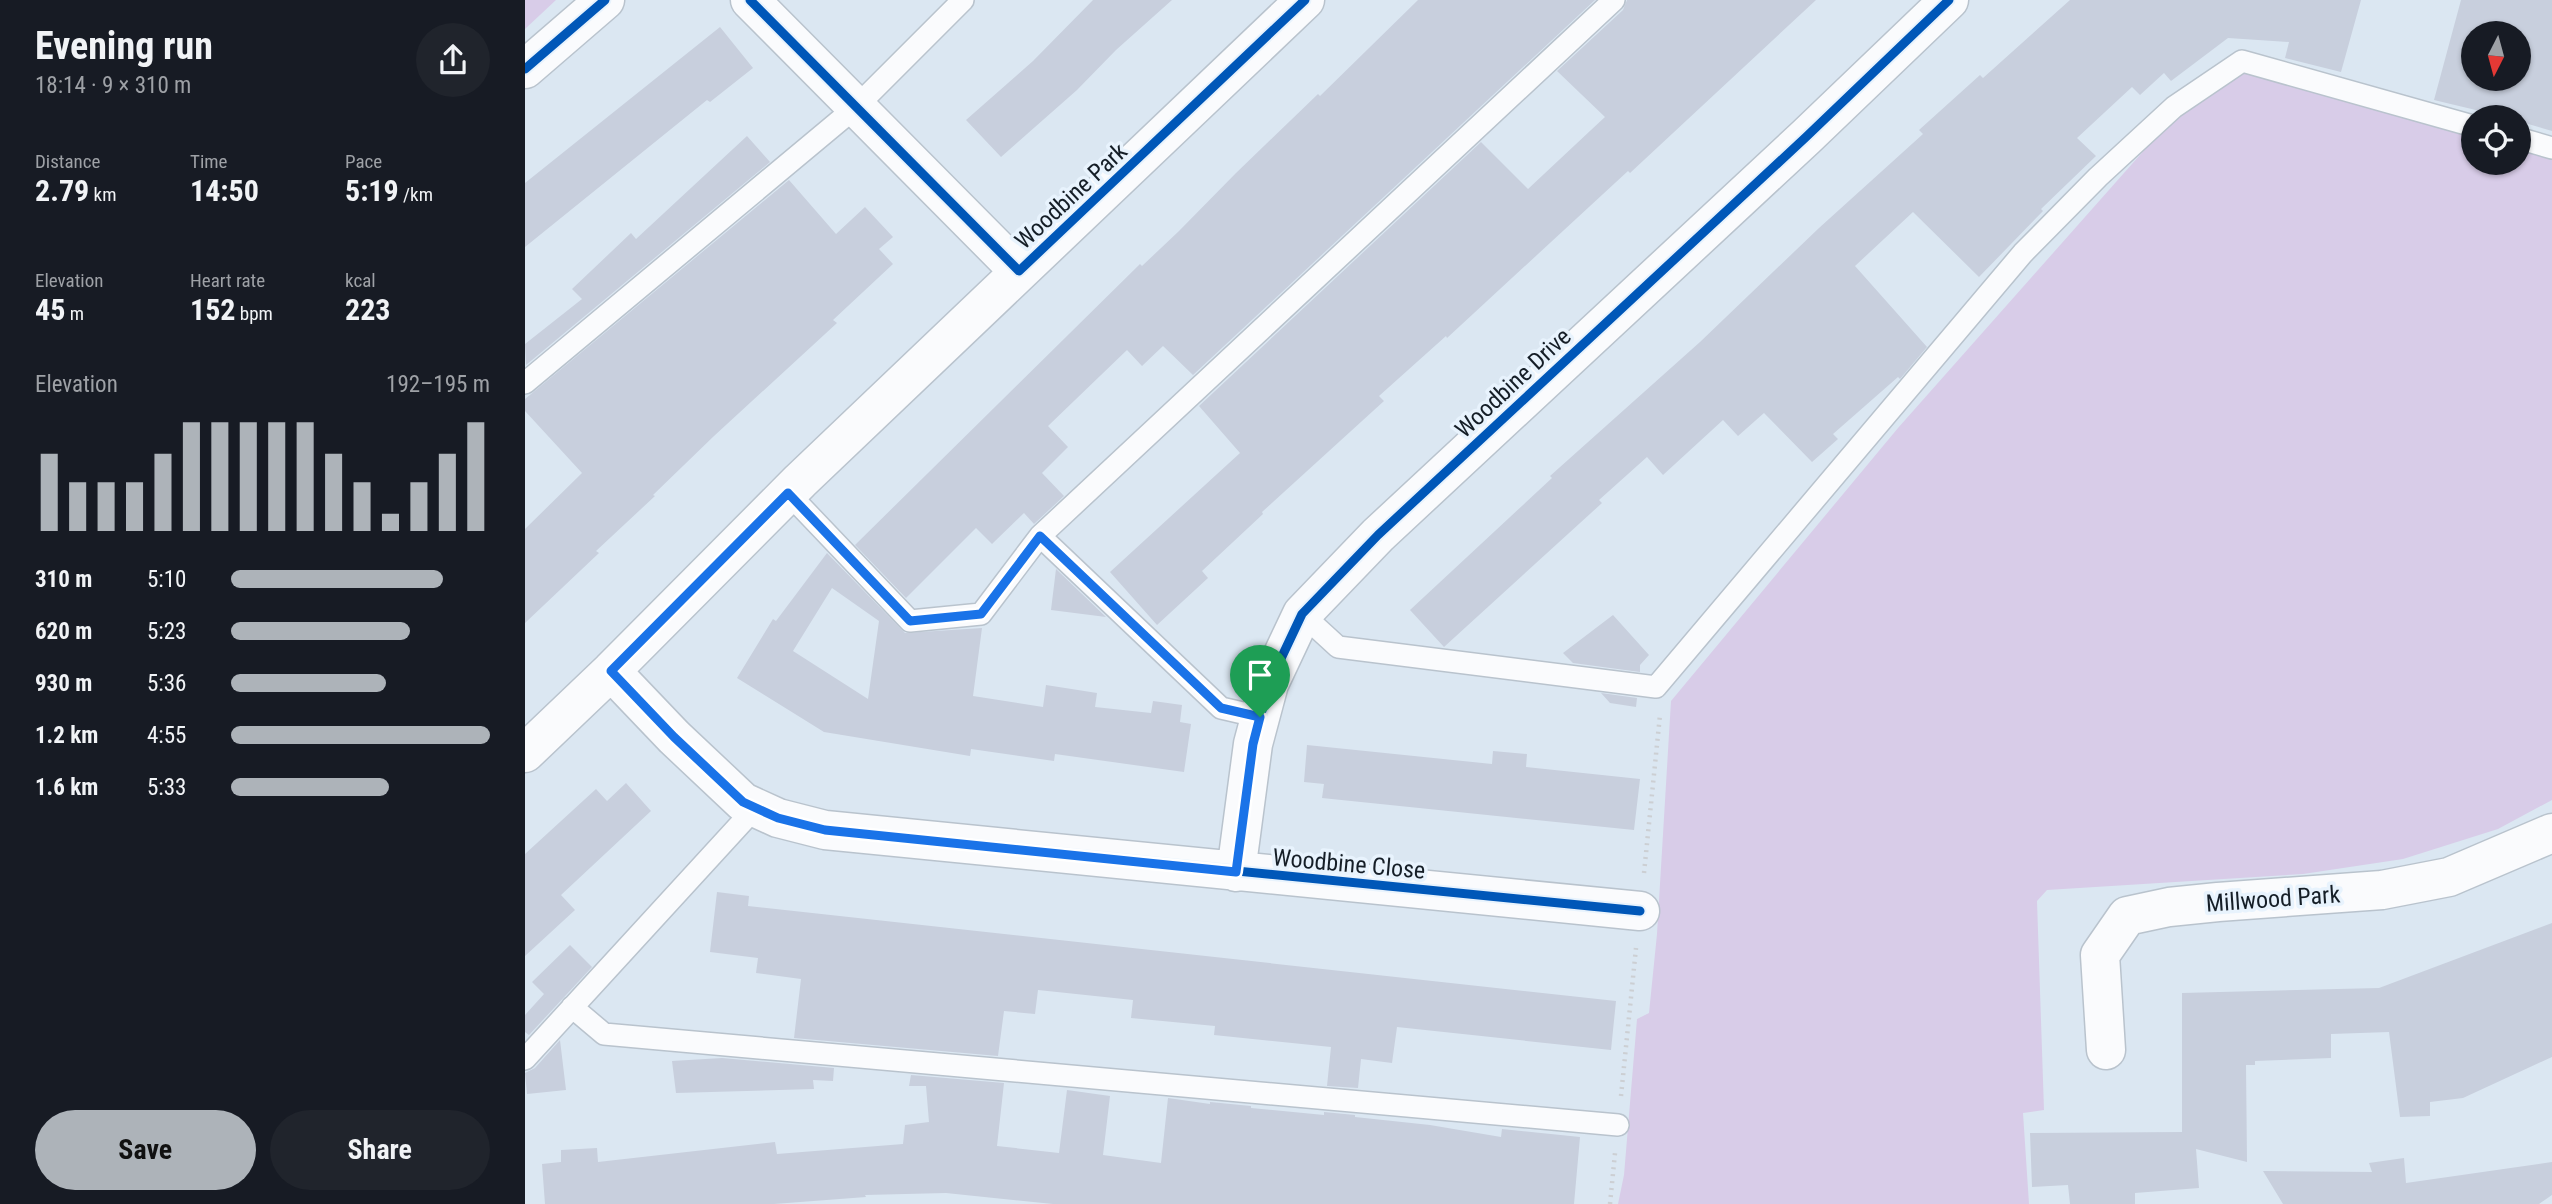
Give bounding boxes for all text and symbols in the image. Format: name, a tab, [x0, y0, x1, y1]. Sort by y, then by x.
north arrow	[2461, 21, 2531, 91]
map controls	[2461, 21, 2531, 175]
button: share	[416, 23, 490, 97]
text: Evening run	[35, 24, 213, 68]
text: 18:14 · 9 × 310 m	[35, 72, 191, 99]
button: locate	[2461, 105, 2531, 175]
street label: Woodbine Park	[1009, 137, 1133, 255]
text: Distance	[35, 150, 100, 173]
text: Time	[190, 150, 227, 173]
text: Pace	[345, 150, 382, 173]
text: 2.79	[35, 173, 89, 208]
text: 14:50	[190, 173, 259, 208]
text: 5:19	[345, 173, 399, 208]
text: km	[89, 183, 116, 206]
text: /km	[399, 183, 433, 206]
text: Elevation	[35, 269, 103, 292]
text: Heart rate	[190, 269, 265, 292]
text: kcal	[345, 269, 376, 292]
text: 45	[35, 292, 65, 327]
text: 152	[190, 292, 235, 327]
text: 223	[345, 292, 390, 327]
text: m	[65, 302, 84, 325]
text: bpm	[235, 302, 273, 325]
street label: Woodbine Drive	[1450, 322, 1576, 444]
text: Elevation	[35, 371, 118, 398]
text: 192–195 m	[386, 371, 490, 398]
text: 310 m	[35, 566, 92, 593]
text: 5:10	[147, 566, 186, 593]
text: 620 m	[35, 618, 92, 645]
text: 5:23	[147, 618, 186, 645]
pin	[1230, 645, 1290, 717]
icon: arrive	[1241, 656, 1279, 694]
text: 930 m	[35, 670, 92, 697]
text: 5:36	[147, 670, 186, 697]
text: 1.2 km	[35, 722, 98, 749]
text: 4:55	[147, 722, 186, 749]
text: 1.6 km	[35, 774, 98, 801]
text: 5:33	[147, 774, 186, 801]
street label: Woodbine Close	[1272, 843, 1426, 885]
street label: Millwood Park	[2205, 880, 2341, 918]
button: Save	[35, 1110, 256, 1190]
button: Share	[270, 1110, 490, 1190]

